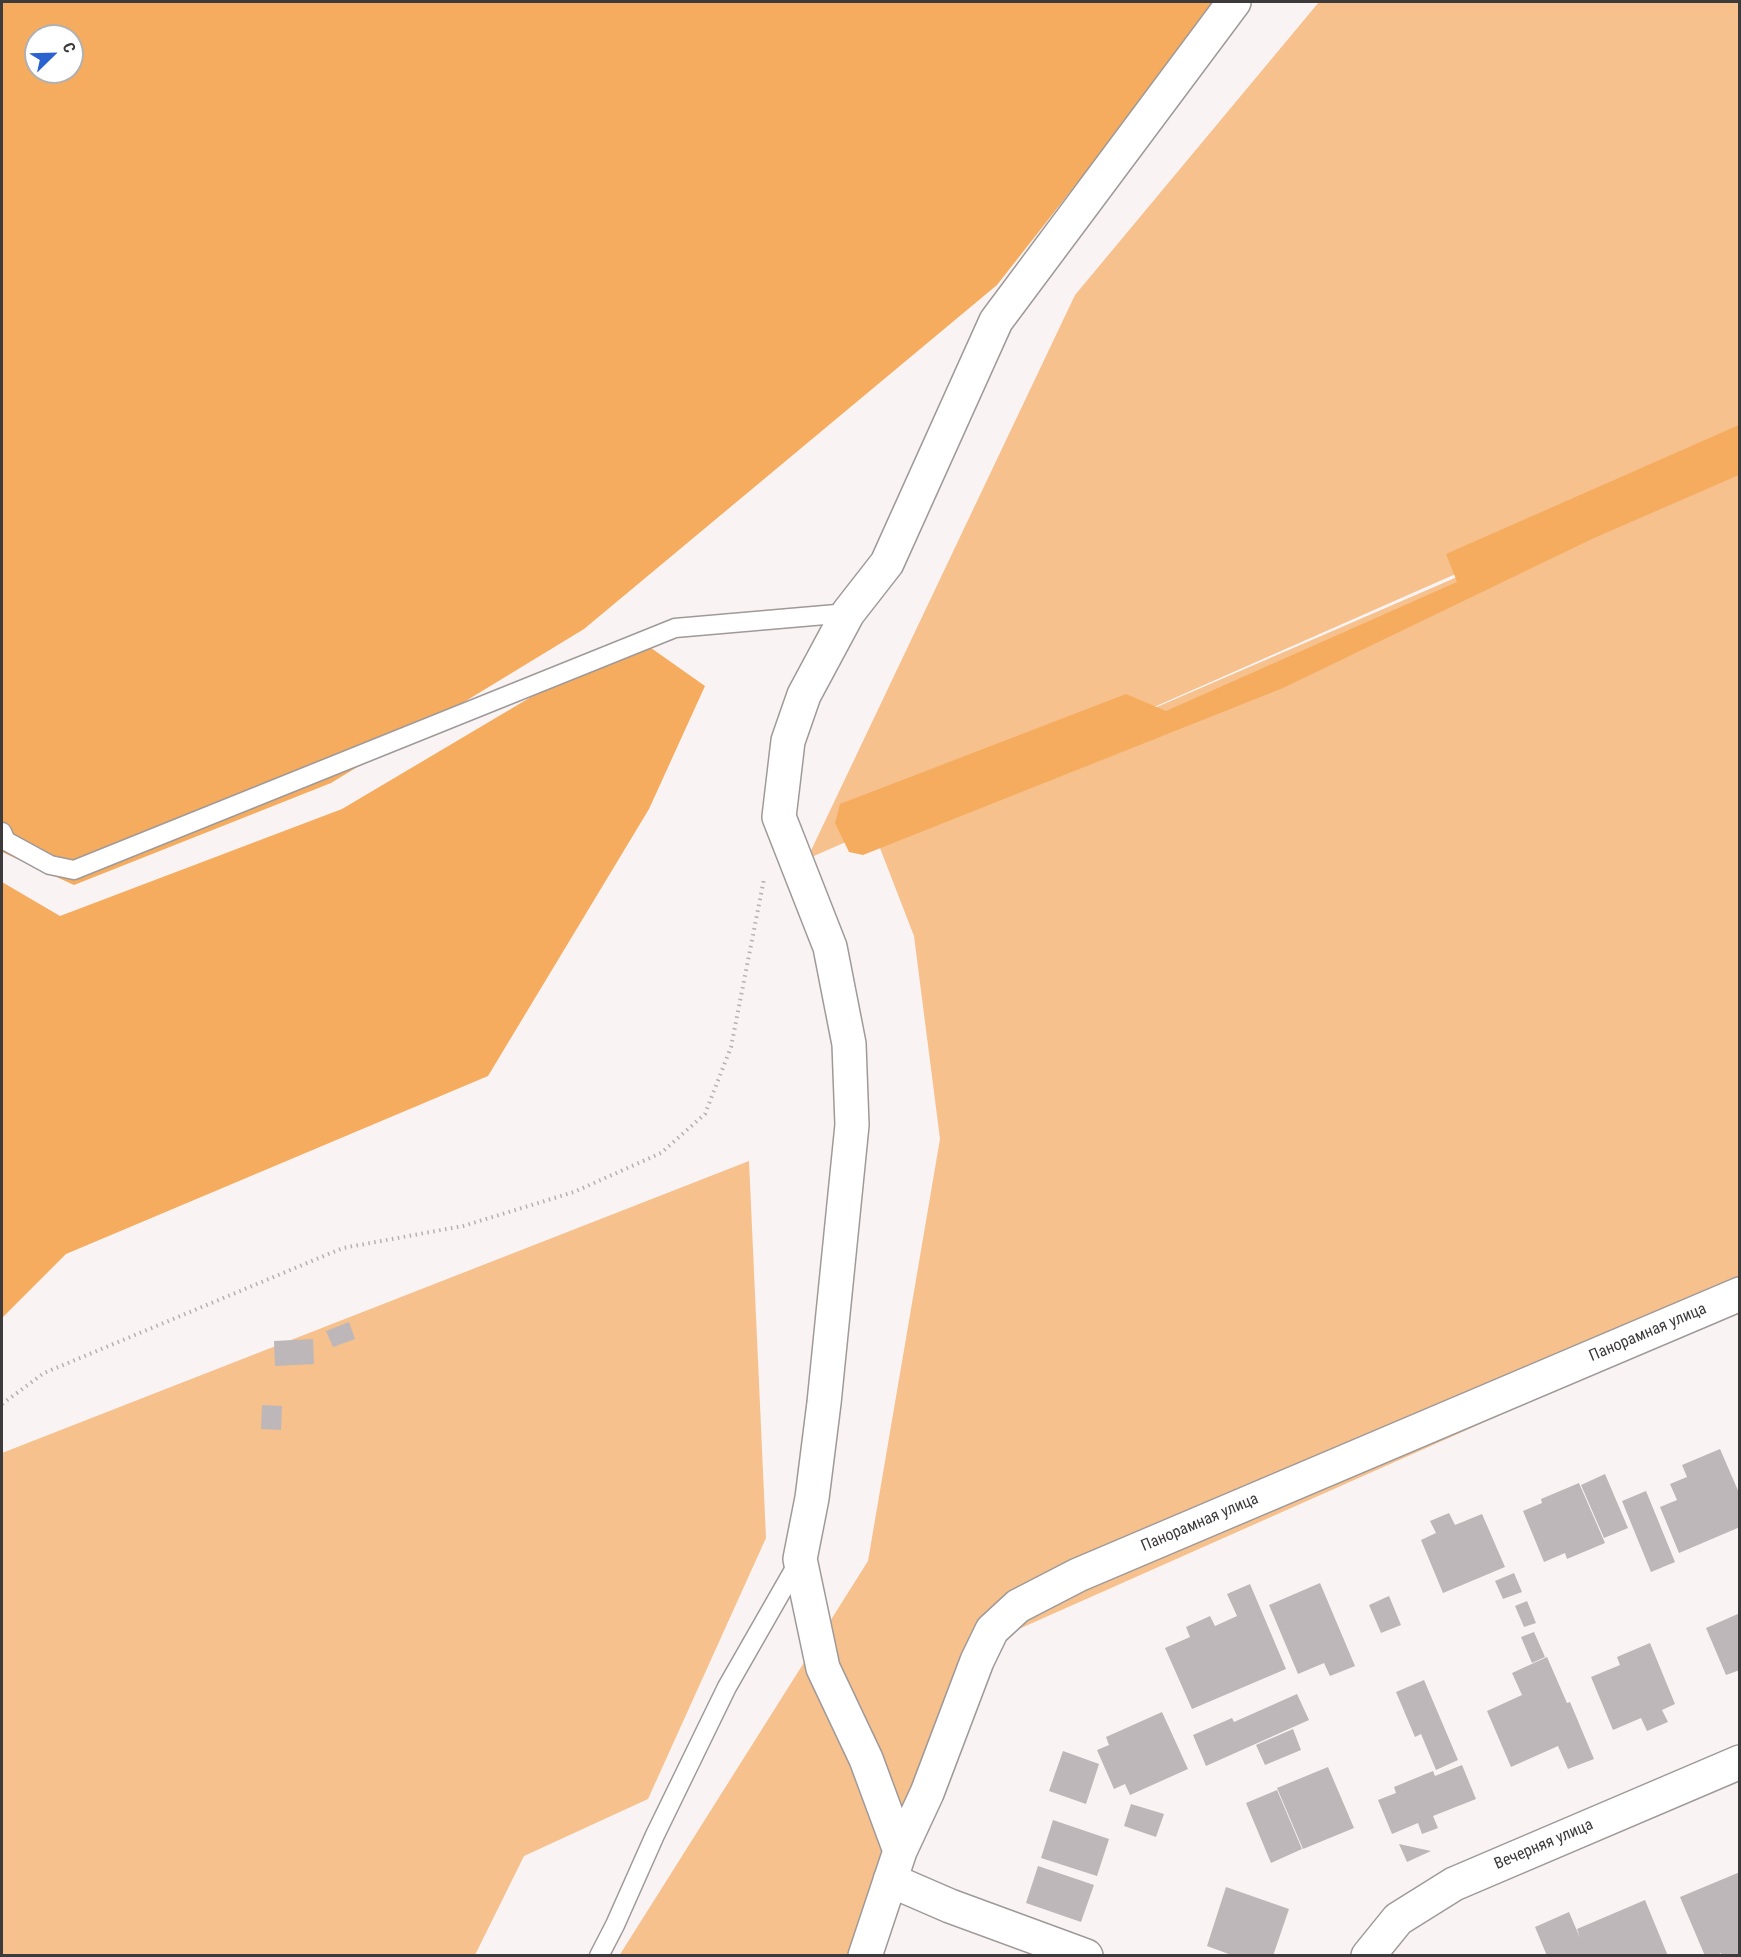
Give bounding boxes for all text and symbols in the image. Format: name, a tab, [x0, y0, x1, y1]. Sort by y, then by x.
north arrow	[24, 24, 84, 84]
text: С	[59, 40, 80, 55]
street label: Панорамная улица	[1586, 1300, 1710, 1366]
street label: Панорамная улица	[1138, 1490, 1262, 1556]
street label: Вечерняя улица	[1492, 1816, 1596, 1874]

